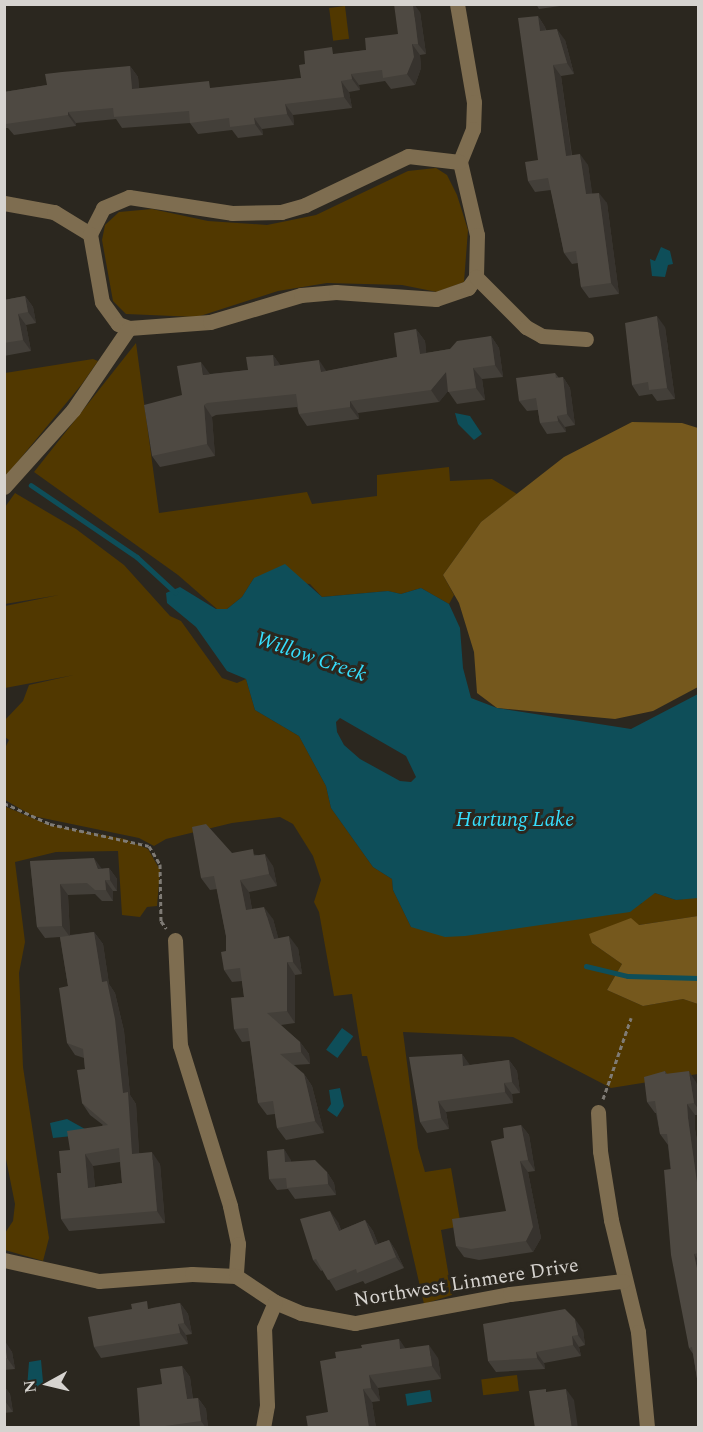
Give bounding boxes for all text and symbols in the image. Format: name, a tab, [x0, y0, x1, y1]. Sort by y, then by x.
water label: Willow Creek	[252, 626, 370, 688]
water label: Hartung Lake	[456, 807, 574, 833]
street label: Northwest Linmere Drive	[352, 1253, 580, 1313]
north arrow	[18, 1354, 78, 1414]
text: N	[17, 1378, 43, 1395]

